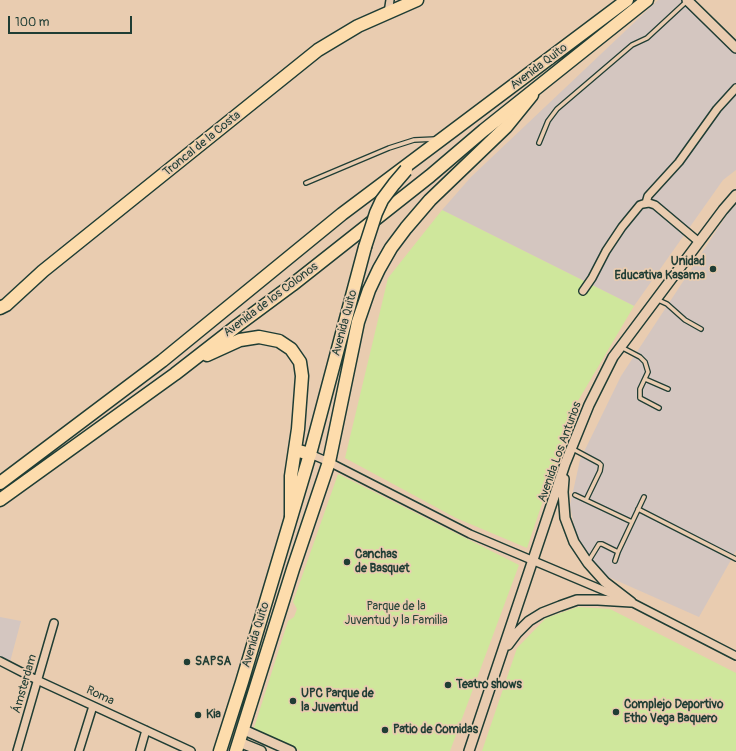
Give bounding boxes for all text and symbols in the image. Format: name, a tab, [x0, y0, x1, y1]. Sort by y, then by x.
scale bar	[10, 8, 134, 34]
text: 100 m	[15, 15, 49, 30]
street label: Avenida Quito	[508, 41, 570, 93]
street label: Troncal de la Costa	[160, 108, 244, 180]
place label: Unidad Educativa Kasama	[615, 255, 705, 283]
street label: Avenida de los Colonos	[221, 260, 321, 340]
marker: Unidad Educativa Kasama	[708, 264, 718, 274]
street label: Avenida Quito	[329, 288, 361, 358]
street label: Avenida Los Anturios	[535, 400, 585, 504]
place label: Canchas de Basquet	[355, 548, 410, 576]
marker: Canchas de Basquet	[342, 557, 352, 567]
street label: Avenida Quito	[239, 600, 273, 670]
park label: Parque de la Juventud y la Familia	[344, 600, 448, 628]
street label: Ámsterdam	[10, 653, 40, 715]
place label: SAPSA	[195, 655, 231, 669]
marker: SAPSA	[182, 657, 192, 667]
place label: Teatro shows	[456, 678, 522, 692]
marker: Teatro shows	[443, 680, 453, 690]
street label: Roma	[84, 683, 116, 709]
place label: UPC Parque de la Juventud	[301, 687, 374, 715]
marker: UPC Parque de la Juventud	[288, 696, 298, 706]
place label: Complejo Deportivo Etho Vega Baquero	[624, 698, 723, 726]
marker: Complejo Deportivo Etho Vega Baquero	[611, 707, 621, 717]
place label: Kia	[206, 708, 221, 722]
marker: Kia	[193, 710, 203, 720]
place label: Patio de Comidas	[393, 723, 478, 737]
marker: Patio de Comidas	[380, 725, 390, 735]

